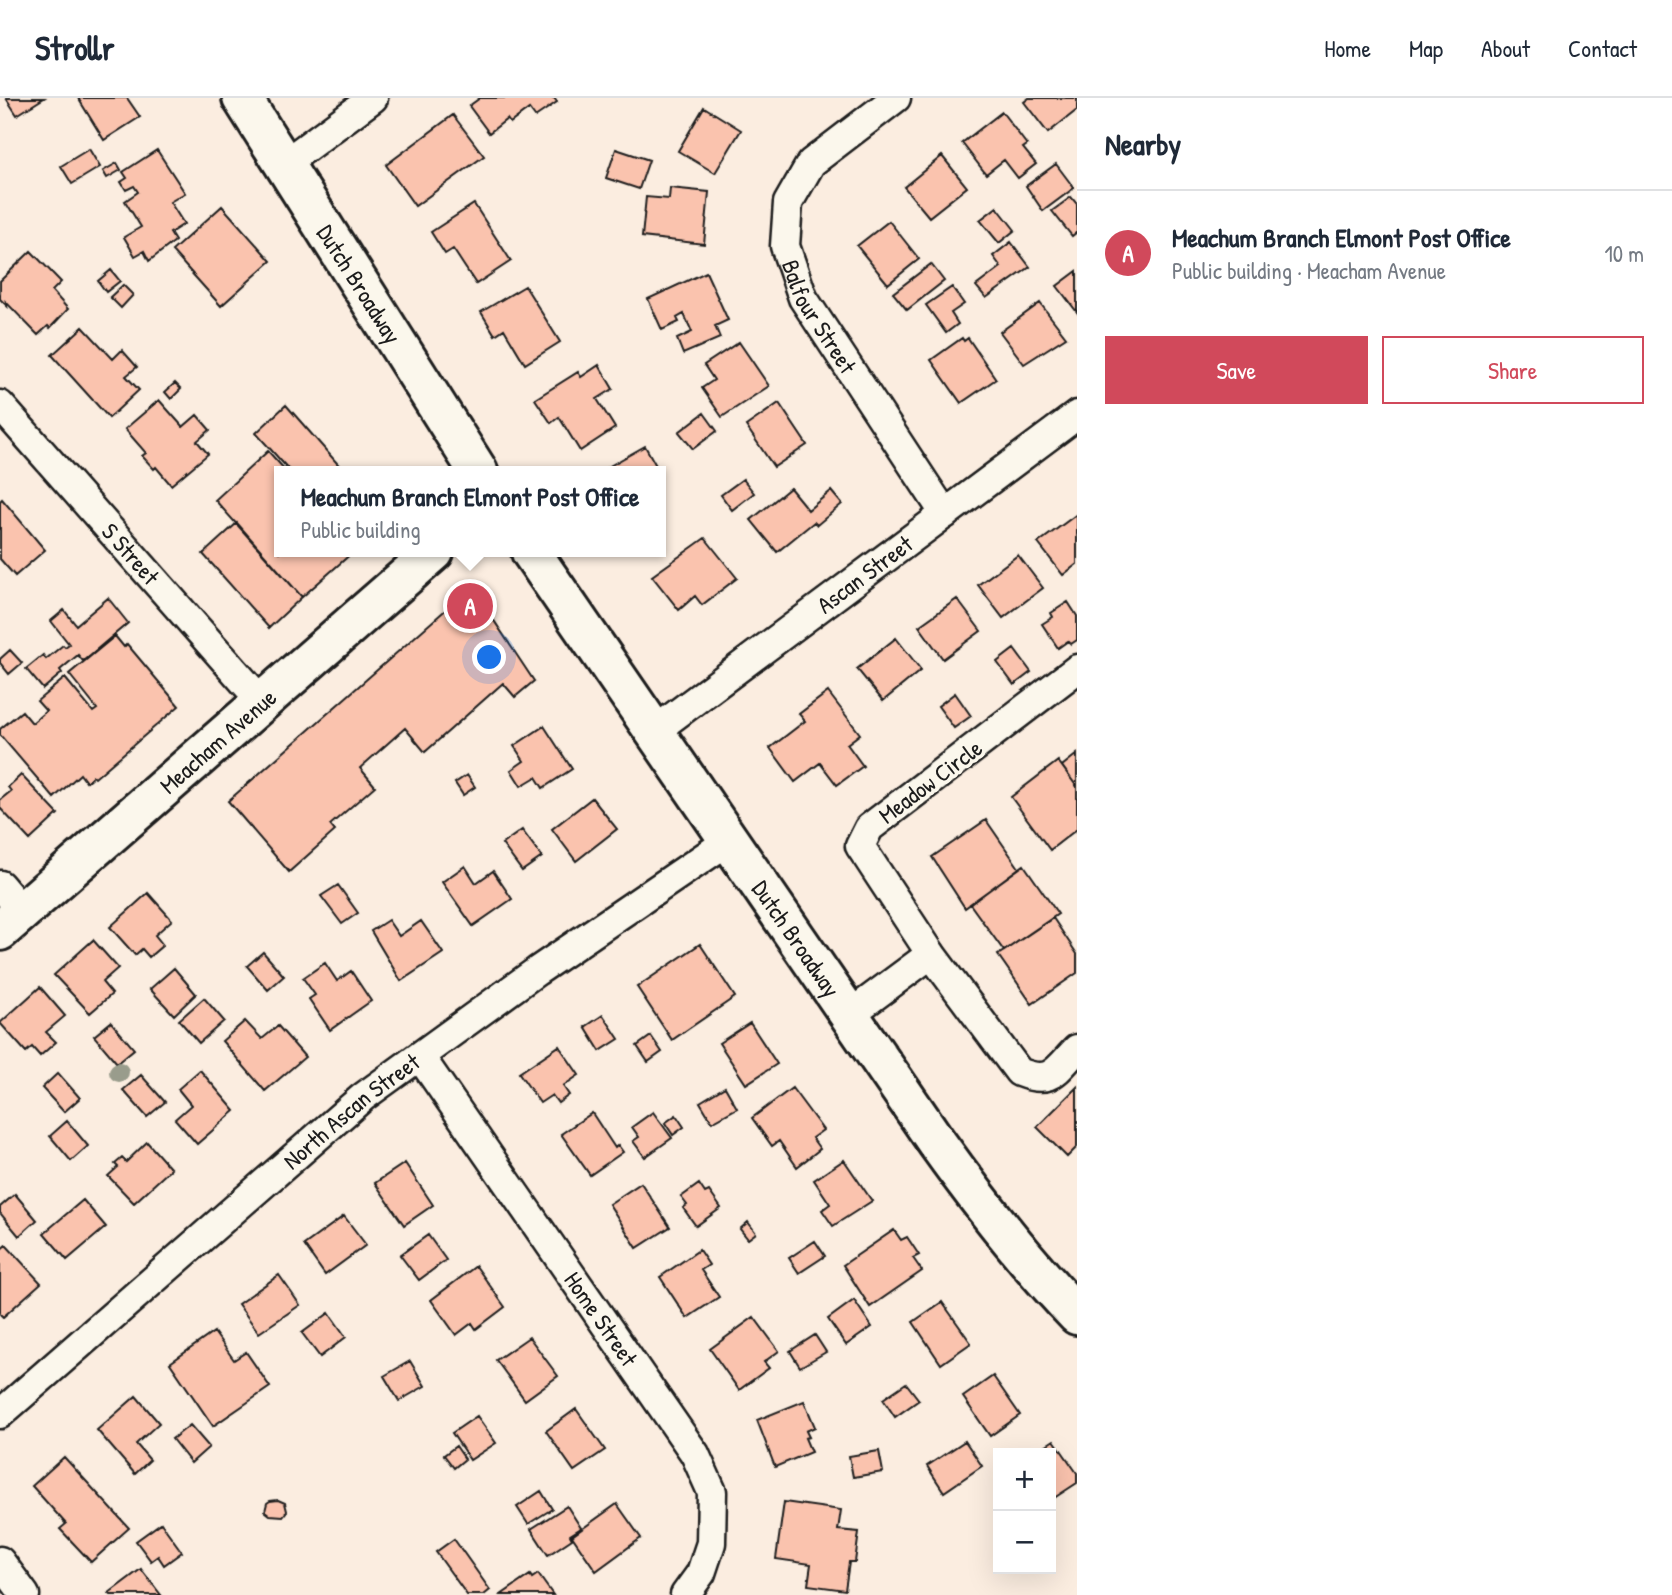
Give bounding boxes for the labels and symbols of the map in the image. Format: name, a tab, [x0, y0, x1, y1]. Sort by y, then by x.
street label: Dutch Broadway	[310, 218, 409, 349]
street label: Balfour Street	[775, 255, 865, 380]
street label: S Street	[95, 516, 167, 592]
street label: Ascan Street	[810, 527, 919, 620]
pin: A	[447, 580, 493, 632]
your location	[472, 640, 506, 674]
street label: Meacham Avenue	[153, 681, 283, 801]
street label: Meadow Circle	[872, 731, 989, 830]
street label: Dutch Broadway	[745, 874, 848, 1003]
street label: North Ascan Street	[276, 1045, 426, 1176]
street label: Home Street	[557, 1265, 646, 1373]

